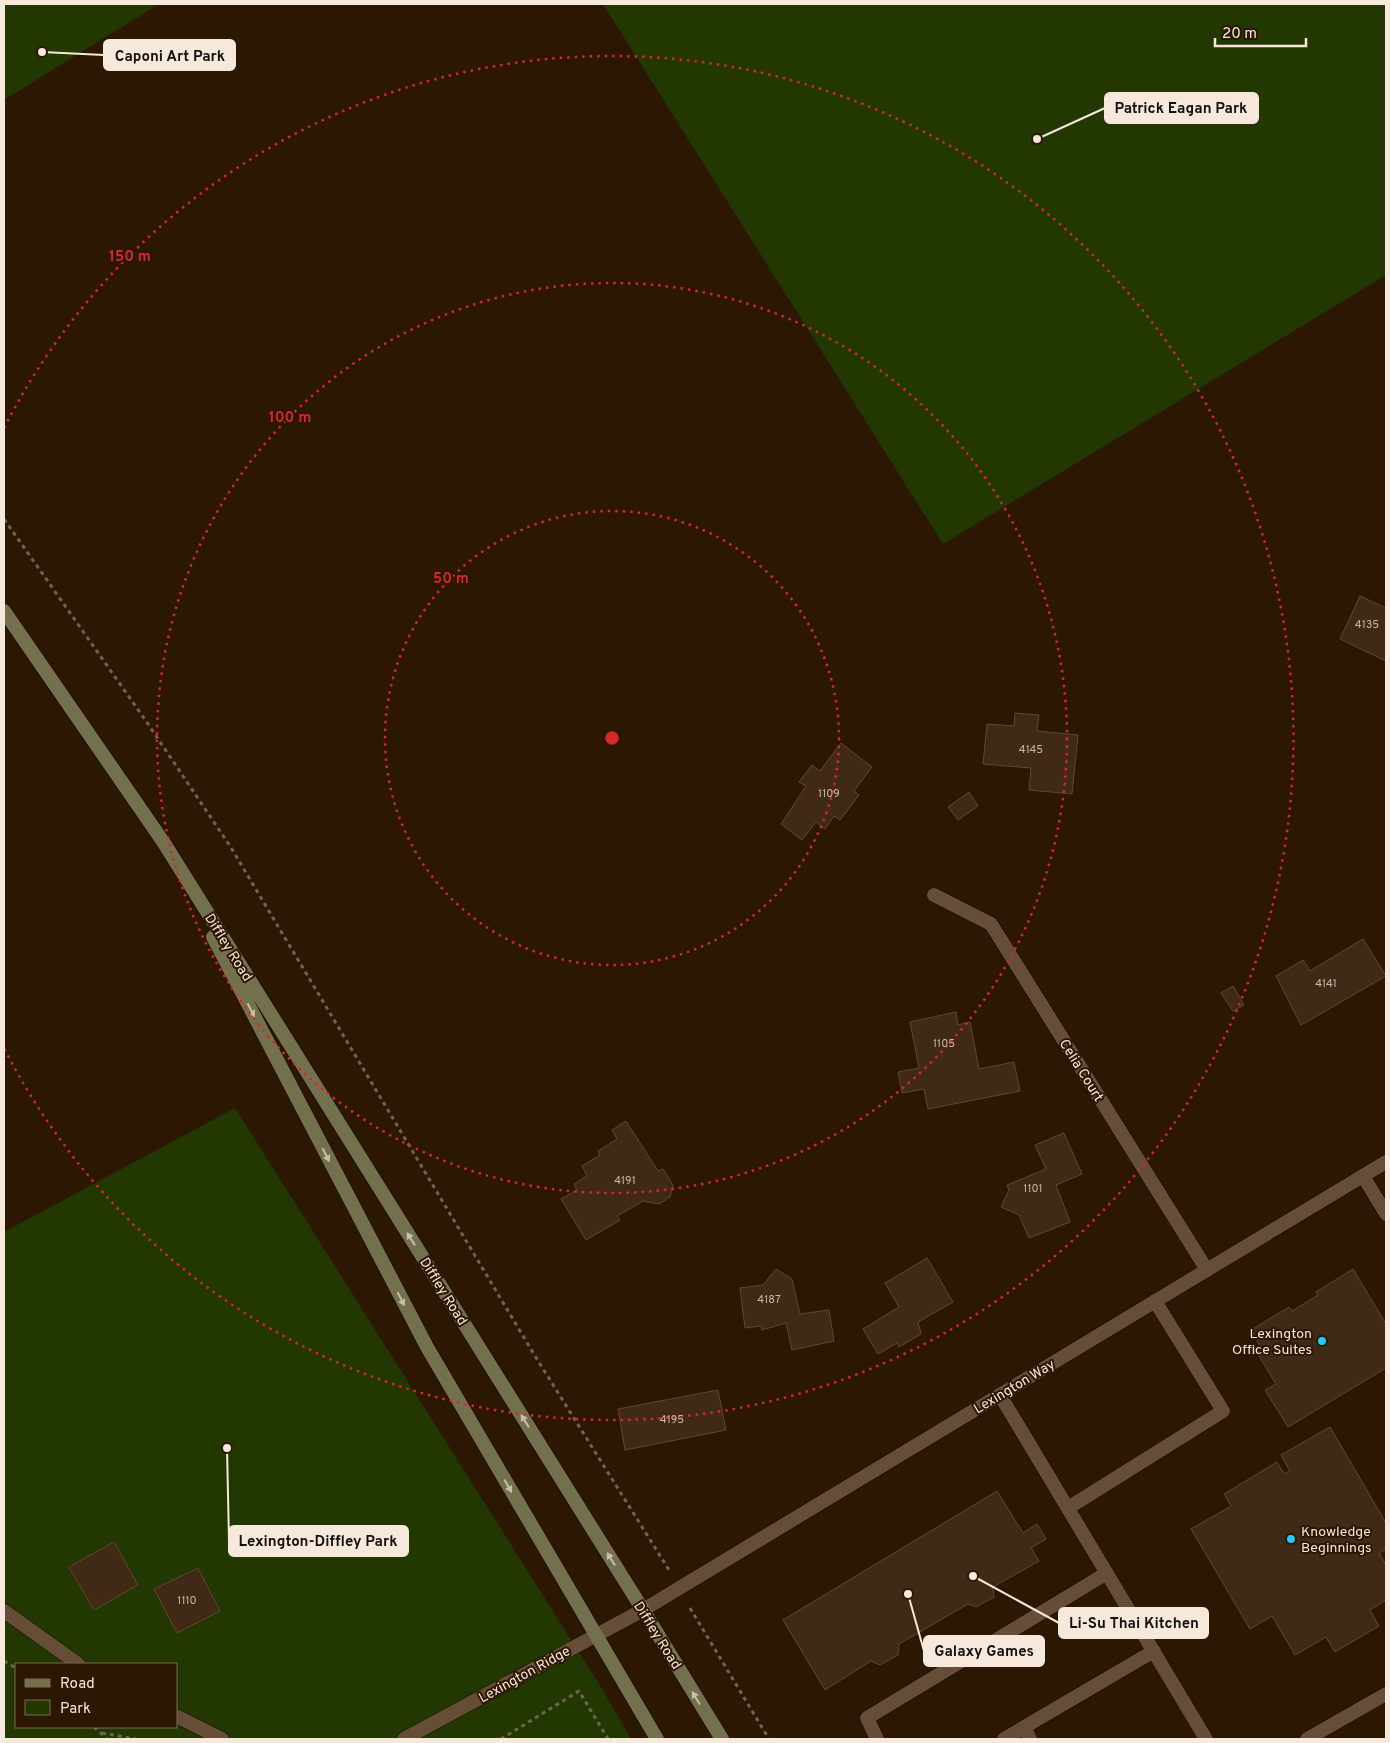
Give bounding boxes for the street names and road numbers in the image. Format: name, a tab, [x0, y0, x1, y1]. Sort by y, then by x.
street label: Diffley Road	[200, 911, 255, 985]
street label: Celia Court	[1055, 1036, 1107, 1105]
street label: Diffley Road	[415, 1255, 470, 1329]
street label: Lexington Way	[971, 1356, 1058, 1418]
street label: Diffley Road	[629, 1599, 684, 1673]
street label: Lexington Ridge	[476, 1643, 573, 1707]

